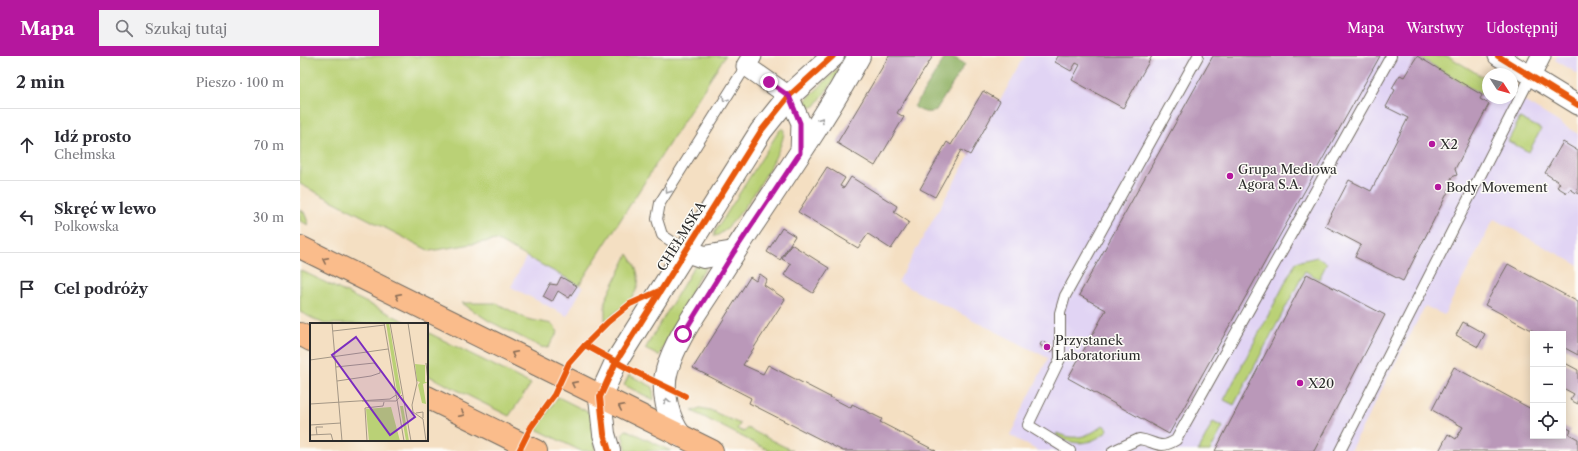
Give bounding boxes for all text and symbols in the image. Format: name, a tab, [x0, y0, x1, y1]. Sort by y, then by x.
search box	[99, 10, 379, 46]
text: Mapa	[20, 17, 75, 40]
icon: search	[113, 17, 135, 39]
text: Szukaj tutaj	[145, 19, 227, 38]
text: Mapa	[1347, 19, 1384, 37]
text: Warstwy	[1406, 19, 1464, 37]
text: Udostępnij	[1486, 19, 1558, 37]
north arrow	[1482, 68, 1518, 104]
text: 2 min	[16, 72, 65, 92]
route end	[760, 73, 778, 91]
text: Pieszo · 100 m	[196, 74, 284, 90]
one-way arrow	[723, 95, 730, 102]
one-way arrow	[816, 117, 823, 124]
text: Idź prosto	[54, 127, 131, 146]
icon: ahead	[16, 134, 38, 156]
place label: X2	[1439, 136, 1458, 152]
text: 70 m	[254, 137, 284, 153]
marker: X2	[1427, 139, 1437, 149]
text: Chełmska	[54, 146, 115, 162]
place label: Grupa Mediowa Agora S.A.	[1237, 161, 1337, 192]
marker: Grupa Mediowa Agora S.A.	[1225, 171, 1235, 181]
place label: Body Movement	[1446, 179, 1548, 195]
marker: Body Movement	[1433, 182, 1443, 192]
one-way arrow	[665, 186, 672, 193]
street label: CHEŁMSKA	[653, 198, 709, 274]
text: Skręć w lewo	[54, 199, 156, 218]
icon: left	[16, 206, 38, 228]
text: 30 m	[253, 209, 284, 225]
text: Polkowska	[54, 218, 119, 234]
one-way arrow	[322, 257, 330, 265]
icon: arrive	[16, 278, 38, 300]
text: Cel podróży	[54, 279, 148, 298]
one-way arrow	[394, 293, 402, 301]
inset map	[310, 323, 428, 441]
route start	[674, 325, 692, 343]
map controls	[1530, 331, 1566, 439]
button: +	[1530, 331, 1566, 367]
place label: Przystanek Laboratorium	[1055, 332, 1141, 363]
marker: Przystanek Laboratorium	[1042, 342, 1052, 352]
one-way arrow	[511, 351, 518, 359]
button: −	[1530, 367, 1566, 403]
place label: X20	[1307, 375, 1334, 391]
marker: X20	[1295, 378, 1305, 388]
one-way arrow	[571, 381, 578, 389]
one-way arrow	[663, 397, 672, 404]
button: locate	[1530, 403, 1566, 439]
one-way arrow	[618, 404, 625, 412]
one-way arrow	[458, 410, 465, 417]

